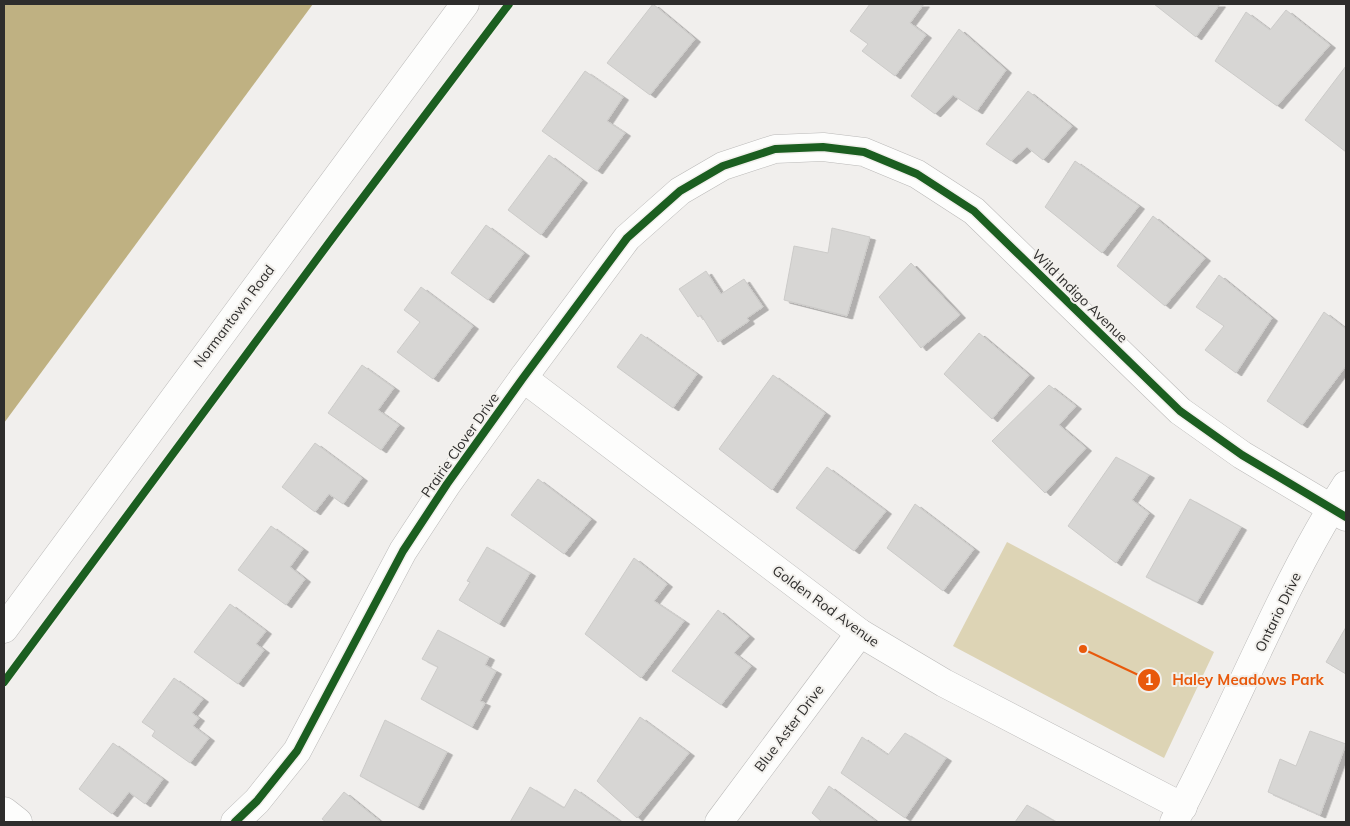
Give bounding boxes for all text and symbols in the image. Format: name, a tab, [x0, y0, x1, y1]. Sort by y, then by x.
street label: Wild Indigo Avenue	[1028, 246, 1132, 346]
street label: Normantown Road	[190, 261, 278, 371]
street label: Prairie Clover Drive	[417, 389, 503, 501]
street label: Golden Rod Avenue	[769, 561, 883, 651]
street label: Ontario Drive	[1251, 569, 1305, 655]
callout: Haley Meadows Park	[1137, 665, 1334, 695]
text: 1	[1144, 670, 1154, 689]
text: Haley Meadows Park	[1172, 670, 1325, 689]
street label: Blue Aster Drive	[750, 681, 828, 775]

